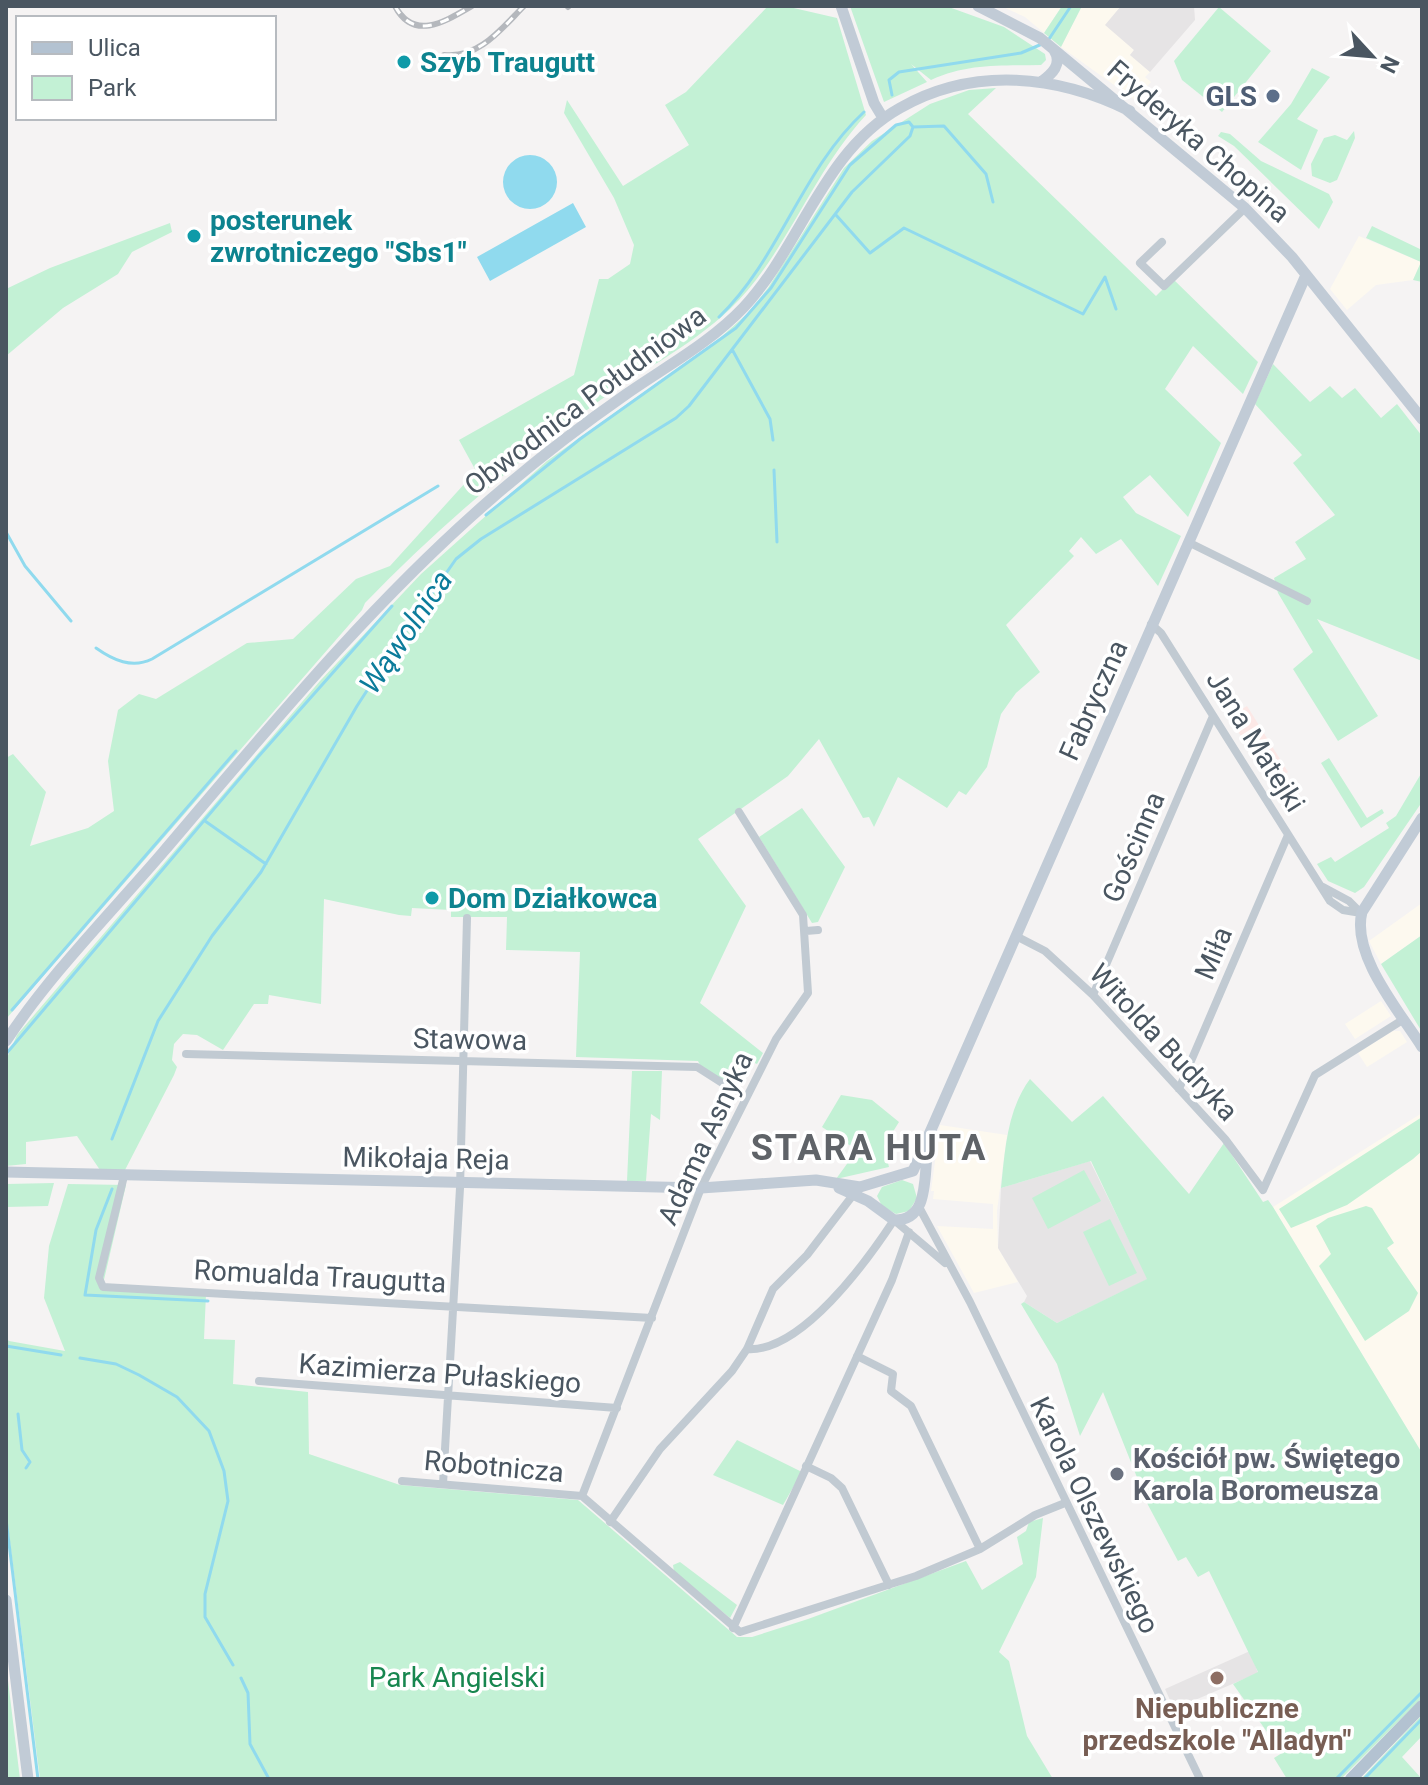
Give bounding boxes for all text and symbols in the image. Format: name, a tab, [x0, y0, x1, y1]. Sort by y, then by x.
legend	[16, 16, 276, 120]
north arrow	[1332, 16, 1412, 96]
text: Ulica	[88, 34, 141, 62]
place label: Szyb Traugutt	[420, 46, 595, 79]
text: N	[1375, 52, 1404, 77]
marker: Szyb Traugutt	[395, 53, 413, 71]
street label: Fryderyka Chopina	[1101, 53, 1297, 230]
text: Park	[88, 74, 137, 102]
place label: GLS	[1206, 80, 1257, 113]
marker: GLS	[1264, 87, 1282, 105]
place label: posterunek zwrotniczego "Sbs1"	[210, 204, 467, 269]
marker: posterunek zwrotniczego "Sbs1"	[185, 227, 203, 245]
street label: Obwodnica Południowa	[458, 299, 712, 502]
water label: Wąwolnica	[352, 564, 459, 700]
street label: Fabryczna	[1052, 635, 1135, 765]
street label: Jana Matejki	[1199, 665, 1312, 818]
street label: Gościnna	[1095, 787, 1172, 908]
place label: Dom Działkowca	[448, 882, 658, 915]
marker: Dom Działkowca	[423, 889, 441, 907]
street label: Miła	[1188, 922, 1239, 985]
street label: Witolda Budryka	[1083, 957, 1245, 1128]
street label: Stawowa	[413, 1022, 527, 1057]
street label: Adama Asnyka	[651, 1047, 760, 1230]
district label: STARA HUTA	[751, 1127, 987, 1169]
street label: Mikołaja Reja	[342, 1141, 510, 1176]
street label: Romualda Traugutta	[193, 1253, 447, 1300]
street label: Kazimierza Pułaskiego	[298, 1347, 582, 1400]
street label: Karola Olszewskiego	[1023, 1392, 1166, 1639]
place label: Kościół pw. Świętego Karola Boromeusza	[1133, 1442, 1400, 1507]
street label: Robotnicza	[423, 1444, 565, 1489]
marker: Kościół pw. Świętego Karola Boromeusza	[1108, 1465, 1126, 1483]
park label: Park Angielski	[369, 1661, 545, 1694]
marker: Niepubliczne przedszkole "Alladyn"	[1208, 1669, 1226, 1687]
place label: Niepubliczne przedszkole "Alladyn"	[1083, 1692, 1352, 1757]

